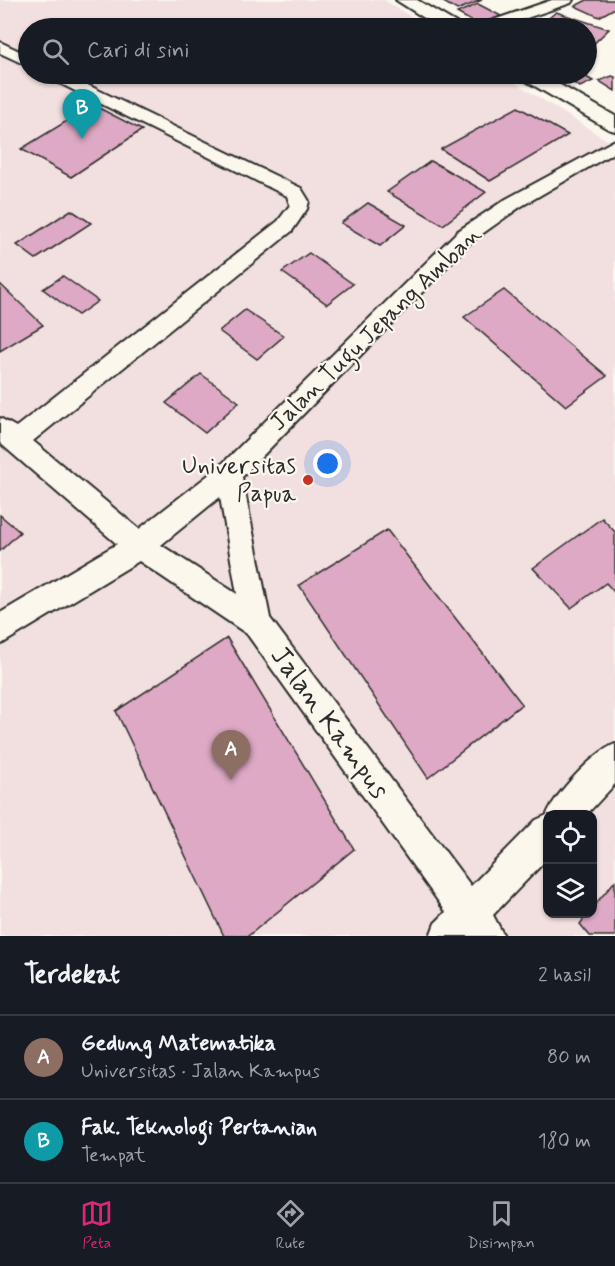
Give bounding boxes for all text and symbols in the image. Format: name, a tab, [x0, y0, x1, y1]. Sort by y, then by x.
search box	[18, 18, 597, 84]
icon: search	[39, 35, 72, 68]
text: Cari di sini	[87, 37, 189, 65]
pin: B	[62, 90, 101, 139]
street label: Jalan Tugu Jepang Amban	[264, 220, 491, 440]
your location	[313, 449, 342, 478]
place label: Universitas Papua	[182, 451, 297, 510]
marker: Universitas Papua	[301, 473, 315, 487]
street label: Jalan Kampus	[261, 639, 397, 807]
pin: A	[212, 730, 250, 780]
map controls	[543, 810, 597, 918]
button: locate	[543, 810, 597, 864]
button: layers	[543, 864, 597, 918]
text: Terdekat	[24, 958, 120, 992]
text: 2 hasil	[538, 962, 591, 989]
text: Gedung Matematika	[81, 1030, 276, 1058]
text: A	[37, 1044, 50, 1071]
text: 80 m	[547, 1044, 591, 1071]
text: Universitas · Jalan Kampus	[81, 1058, 320, 1085]
text: Fak. Teknologi Pertanian	[81, 1114, 317, 1142]
text: B	[37, 1128, 50, 1155]
text: 180 m	[538, 1128, 591, 1155]
text: Tempat	[81, 1142, 146, 1169]
tab: Peta	[80, 1197, 113, 1254]
tab: Rute	[274, 1197, 307, 1254]
tab: Disimpan	[467, 1197, 535, 1254]

